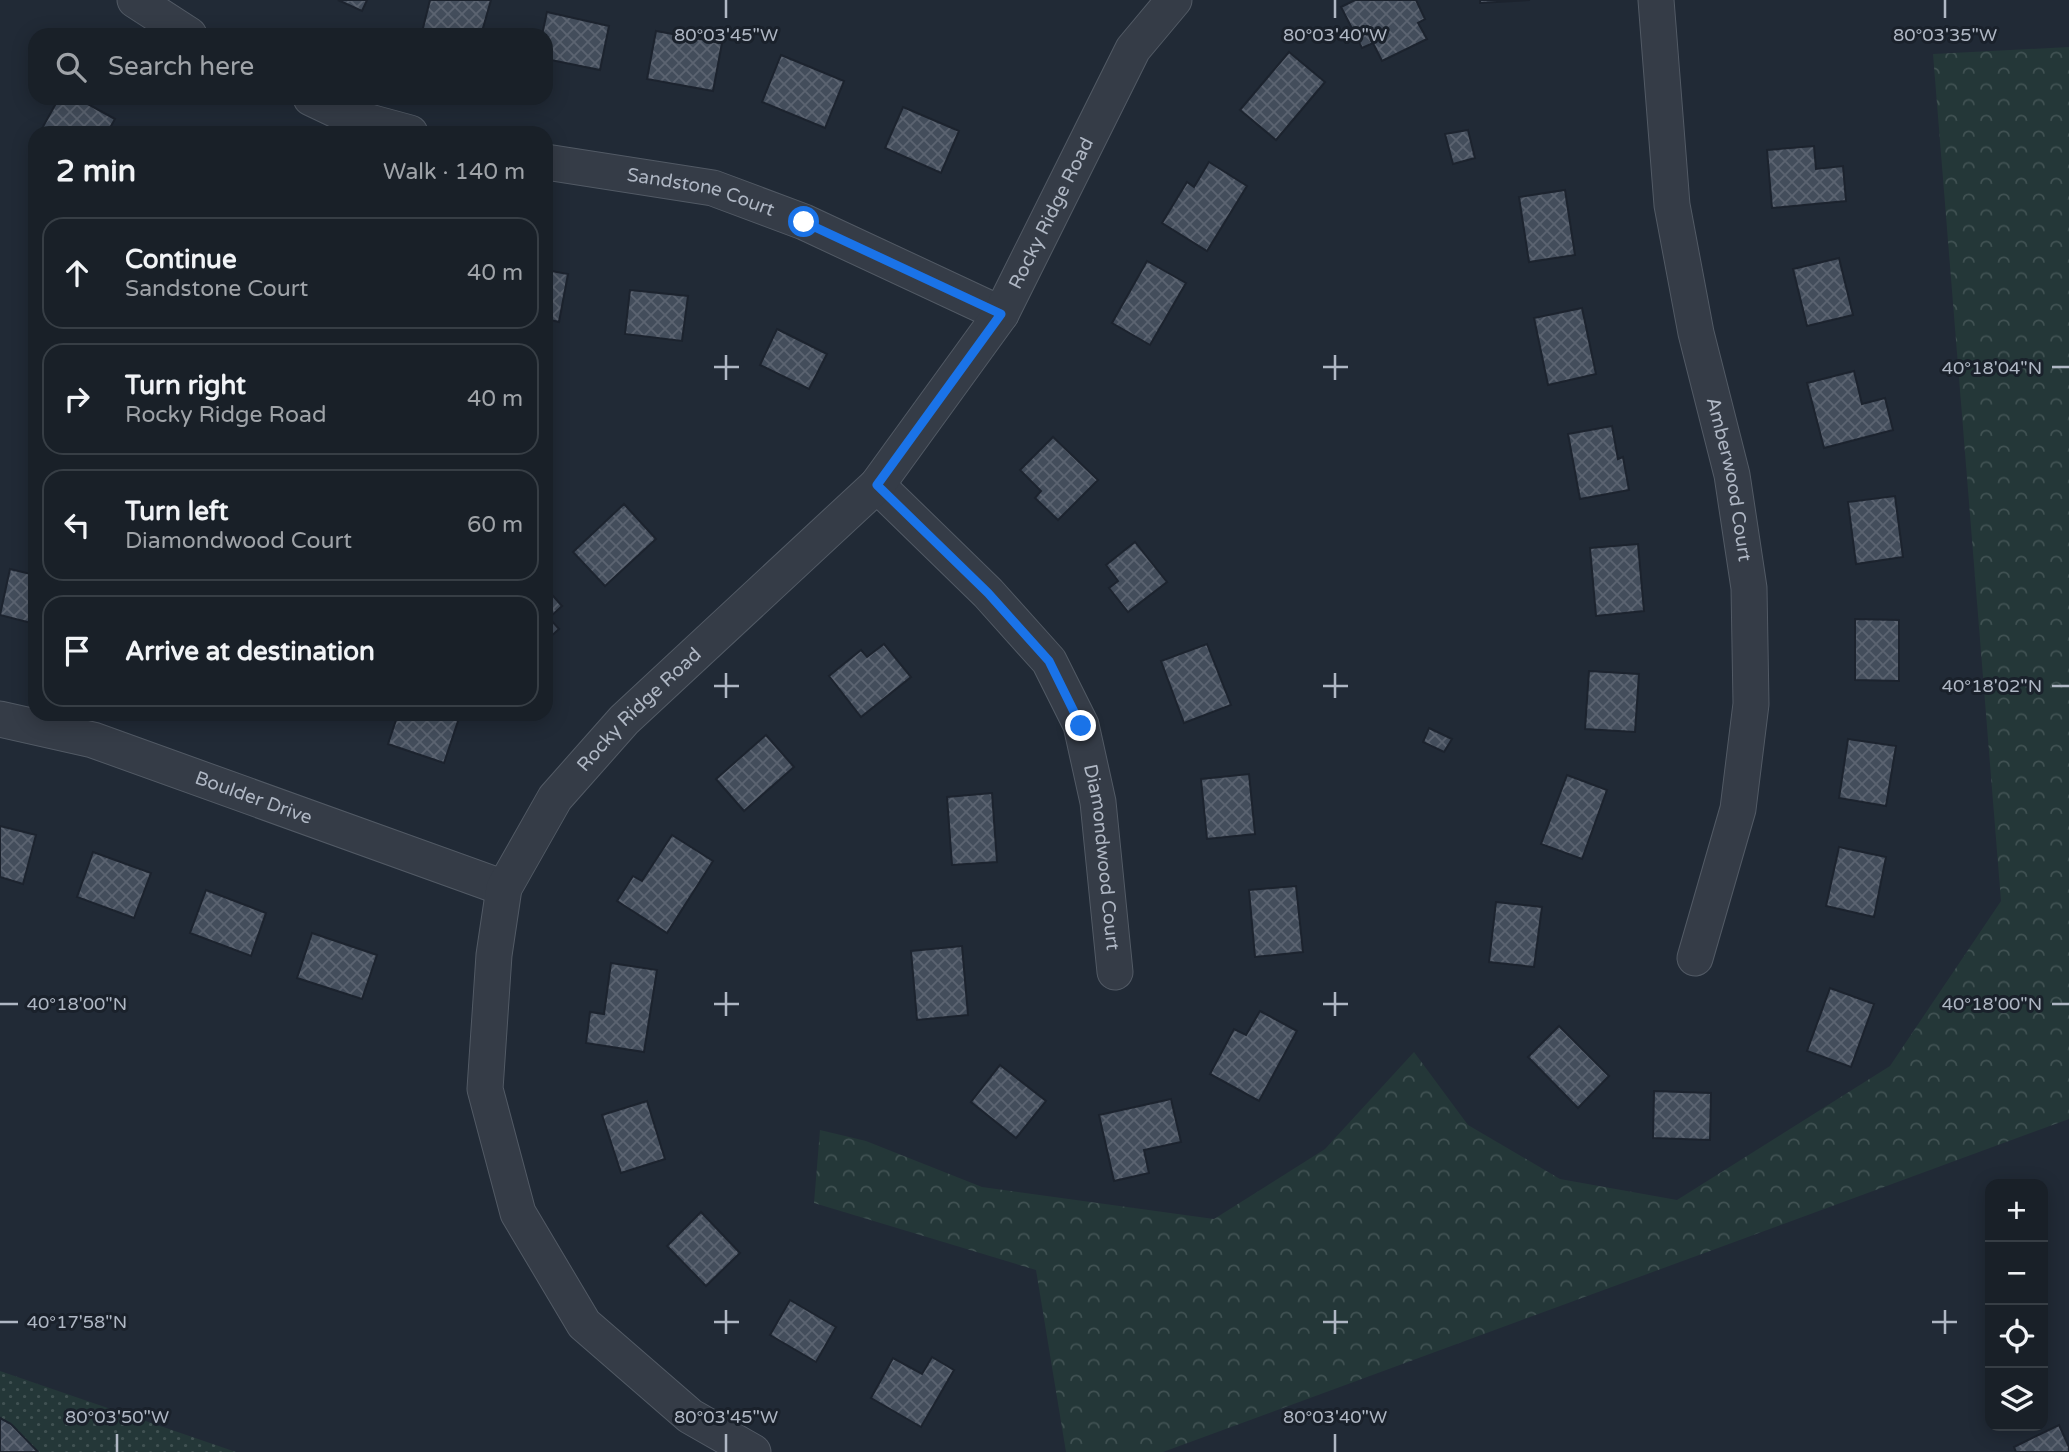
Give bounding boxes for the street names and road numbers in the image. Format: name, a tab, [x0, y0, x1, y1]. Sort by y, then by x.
street label: Rocky Ridge Road	[1004, 134, 1098, 293]
street label: Sandstone Court	[626, 164, 778, 221]
street label: Amberwood Court	[1702, 395, 1756, 563]
street label: Rocky Ridge Road	[573, 643, 706, 776]
street label: Diamondwood Court	[1079, 762, 1124, 952]
street label: Boulder Drive	[192, 767, 315, 829]

